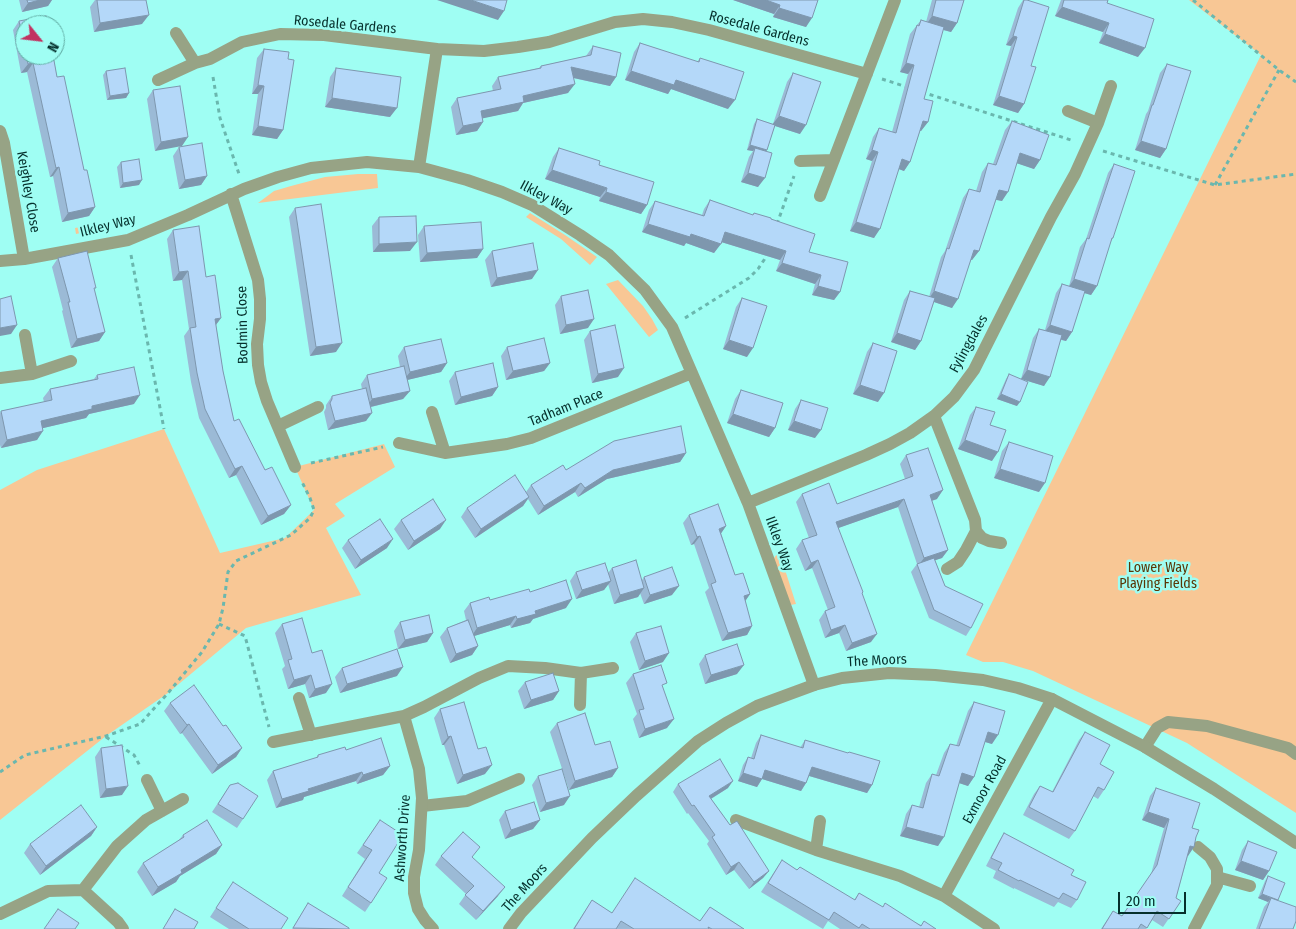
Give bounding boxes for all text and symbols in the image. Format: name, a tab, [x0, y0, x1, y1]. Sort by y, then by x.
street label: Rosedale Gardens	[707, 8, 811, 50]
street label: Rosedale Gardens	[293, 12, 397, 38]
north arrow	[15, 15, 65, 65]
text: N	[43, 39, 62, 55]
street label: Keighley Close	[13, 150, 43, 234]
street label: Ilkley Way	[517, 177, 575, 219]
street label: Ilkley Way	[78, 211, 138, 241]
street label: Bodmin Close	[234, 286, 252, 364]
street label: Fylingdales	[946, 312, 992, 376]
street label: Tadham Place	[526, 385, 606, 431]
street label: Ilkley Way	[761, 514, 797, 574]
park label: Lower Way Playing Fields	[1119, 560, 1197, 592]
street label: The Moors	[847, 651, 907, 671]
street label: Exmoor Road	[959, 753, 1011, 827]
street label: Ashworth Drive	[392, 794, 414, 882]
street label: The Moors	[499, 860, 551, 916]
scale bar	[1121, 882, 1188, 914]
text: 20 m	[1126, 892, 1156, 910]

